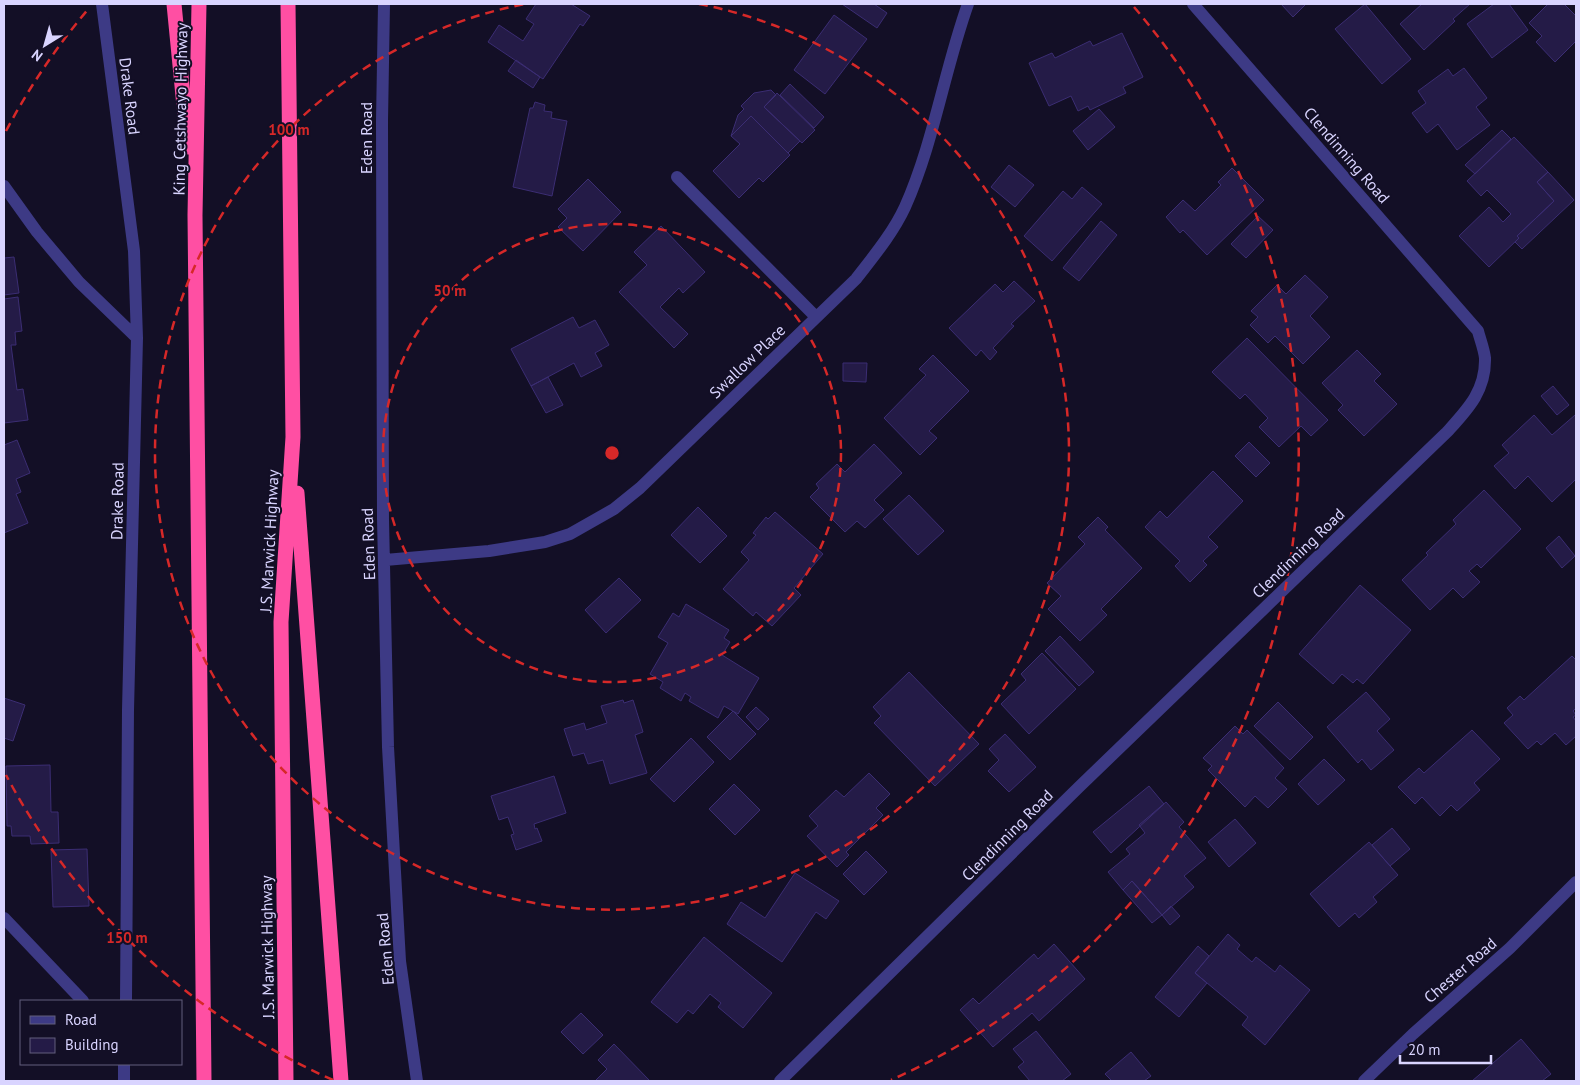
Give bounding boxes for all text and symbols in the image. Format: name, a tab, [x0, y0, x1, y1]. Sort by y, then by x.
north arrow	[20, 20, 70, 70]
street label: King Cetshwayo Highway	[168, 22, 192, 195]
text: N	[28, 45, 46, 65]
street label: Drake Road	[115, 56, 145, 136]
street label: Eden Road	[356, 102, 376, 174]
street label: Clendinning Road	[1300, 103, 1394, 207]
text: 100 m	[268, 120, 310, 139]
text: 50 m	[434, 281, 466, 300]
street label: Swallow Place	[705, 320, 789, 402]
centre of rings	[603, 444, 621, 462]
street label: Drake Road	[106, 462, 128, 540]
street label: J.S. Marwick Highway	[255, 468, 283, 614]
street label: Clendinning Road	[1248, 504, 1348, 602]
street label: Eden Road	[357, 508, 379, 580]
street label: Clendinning Road	[957, 785, 1057, 885]
street label: J.S. Marwick Highway	[256, 875, 278, 1020]
street label: Eden Road	[372, 912, 398, 986]
text: 150 m	[106, 928, 148, 947]
street label: Chester Road	[1420, 933, 1500, 1007]
legend	[20, 1000, 182, 1065]
text: Road	[65, 1010, 97, 1029]
scale bar	[1400, 1032, 1491, 1064]
text: Building	[65, 1035, 119, 1054]
text: 20 m	[1408, 1040, 1441, 1059]

